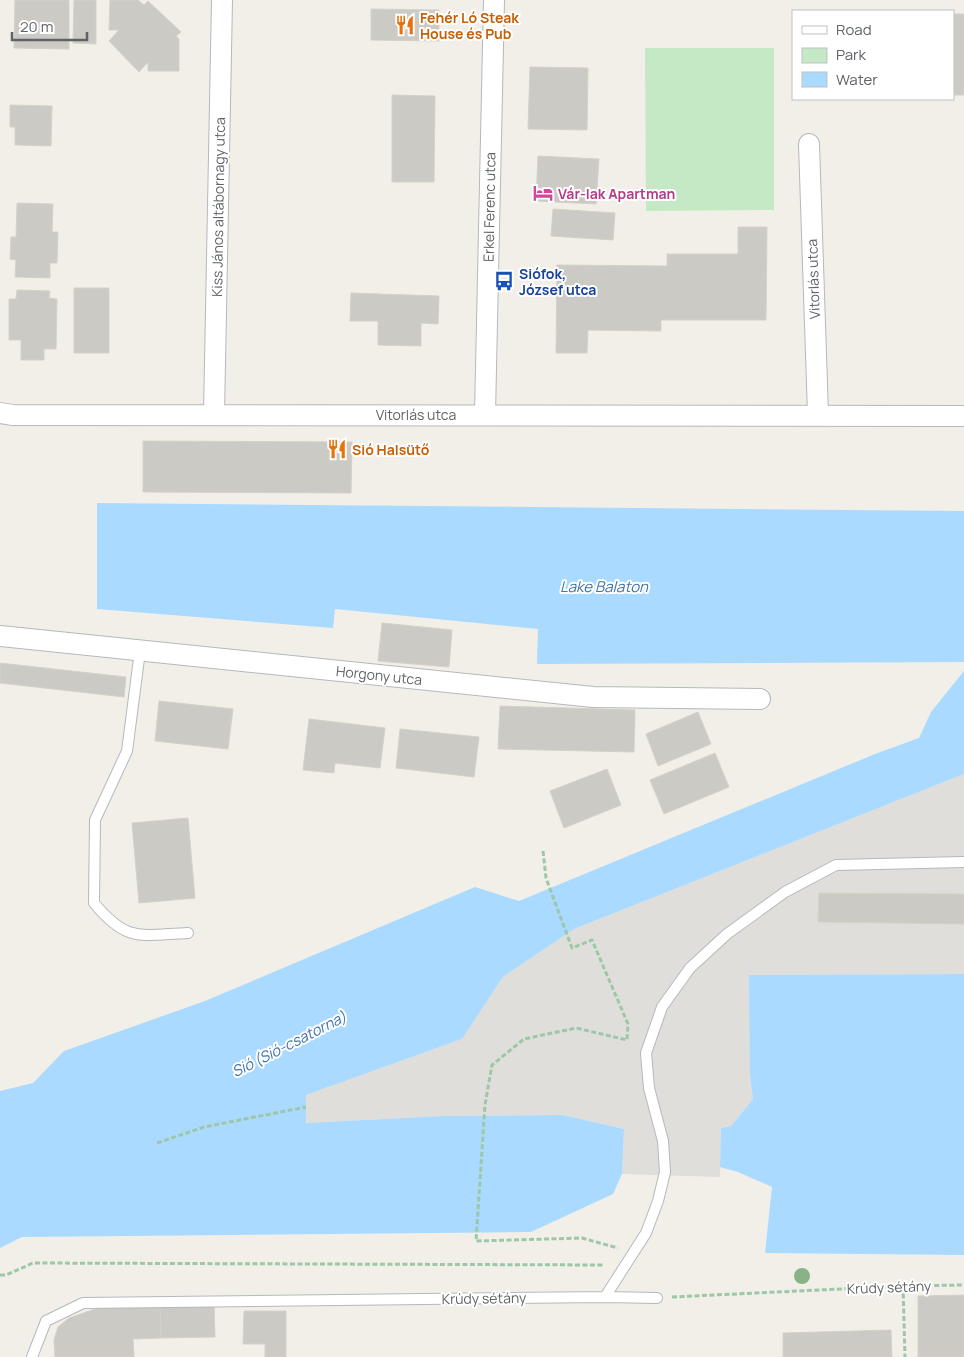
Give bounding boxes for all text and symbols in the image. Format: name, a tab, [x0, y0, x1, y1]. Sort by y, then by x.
place label: Fehér Ló Steak House és Pub	[420, 8, 519, 43]
scale bar	[12, 10, 88, 42]
legend	[792, 10, 954, 100]
restaurant icon: Fehér Ló Steak House és Pub	[394, 14, 416, 36]
text: 20 m	[20, 16, 53, 37]
text: Road	[836, 19, 872, 40]
text: Park	[836, 44, 866, 65]
text: Water	[836, 69, 878, 90]
street label: Kiss János altábornagy utca	[207, 117, 229, 297]
street label: Erkel Ferenc utca	[479, 152, 499, 262]
hotel icon: Vár-lak Apartman	[532, 182, 554, 204]
place label: Vár-lak Apartman	[558, 184, 675, 203]
street label: Vitorlás utca	[802, 238, 824, 320]
place label: Siófok, József utca	[519, 264, 596, 299]
bus stop icon: Siófok, József utca	[493, 270, 515, 292]
street label: Vitorlás utca	[376, 405, 456, 424]
restaurant icon: Sió Halsütő	[326, 438, 348, 460]
place label: Sió Halsütő	[352, 440, 430, 459]
water label: Lake Balaton	[560, 576, 649, 597]
street label: Horgony utca	[335, 661, 423, 689]
water label: Sió (Sió-csatorna)	[228, 1006, 350, 1082]
street label: Krúdy sétány	[846, 1276, 932, 1298]
street label: Krúdy sétány	[442, 1288, 527, 1308]

